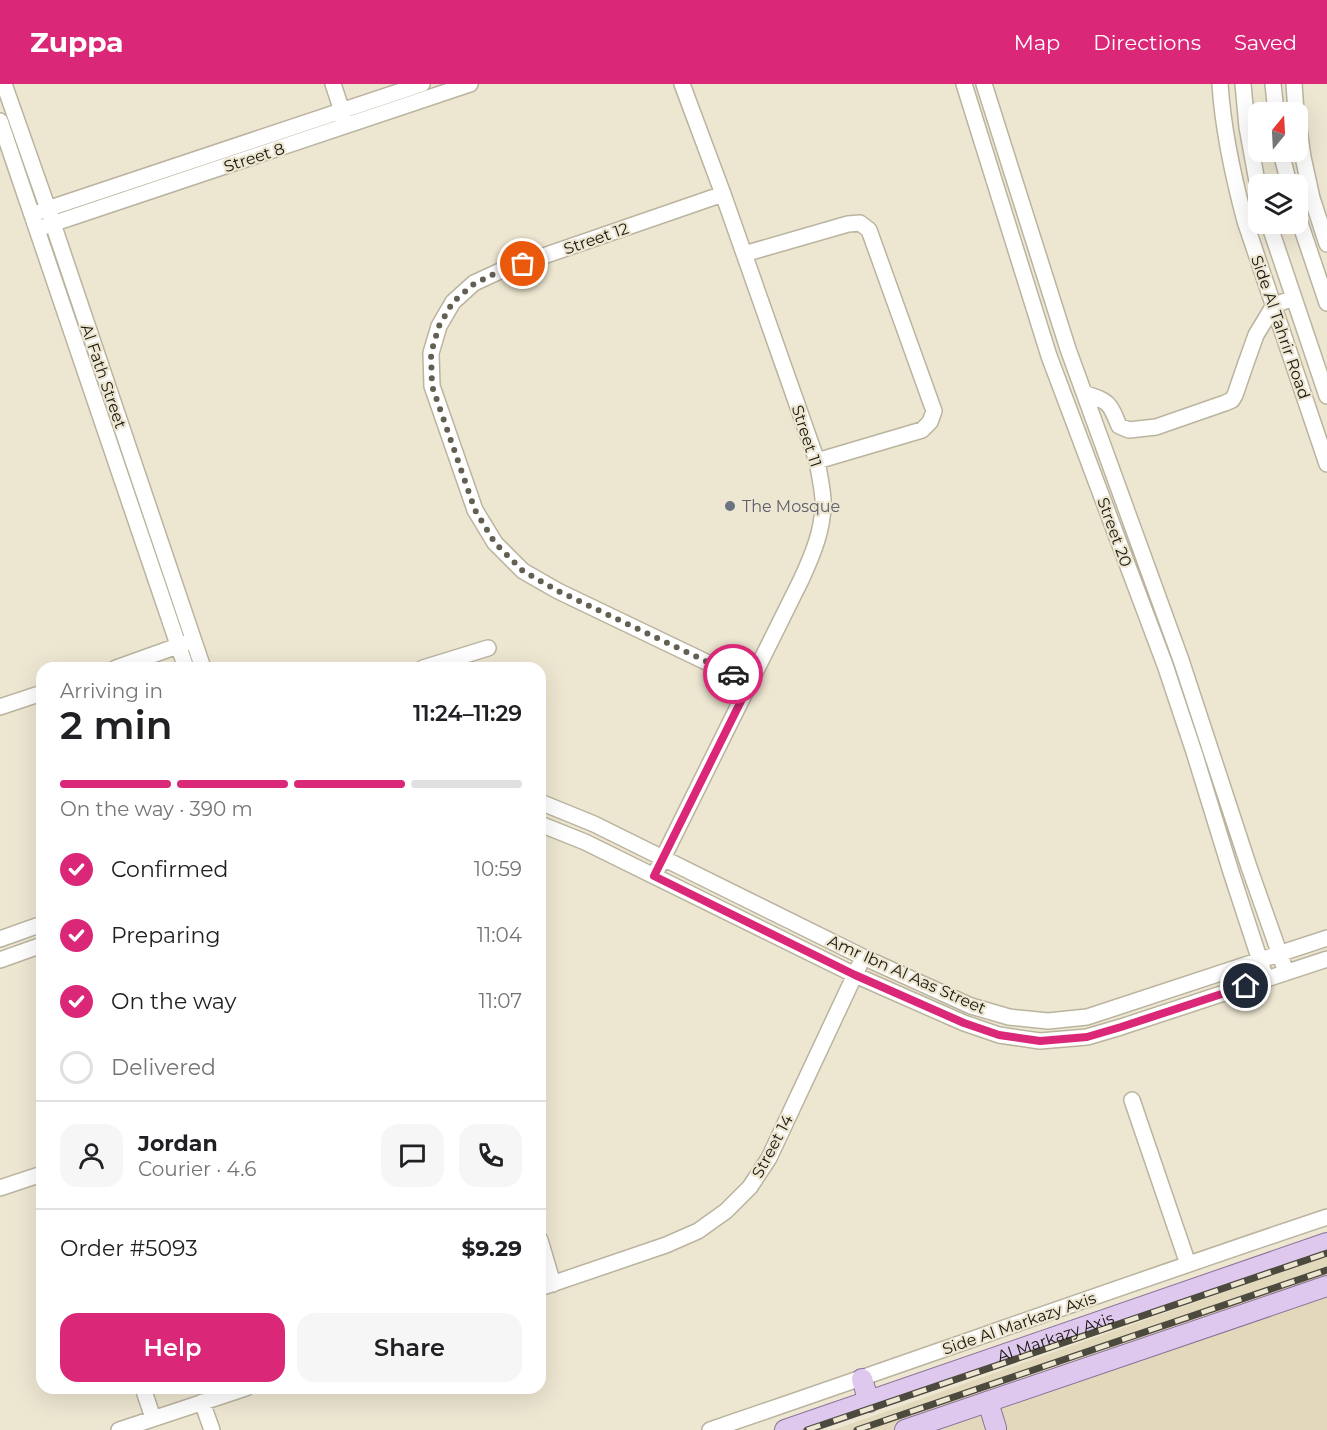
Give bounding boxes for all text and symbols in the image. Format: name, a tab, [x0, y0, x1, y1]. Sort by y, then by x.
text: Zuppa	[30, 25, 124, 59]
text: Map	[1014, 30, 1060, 55]
text: Directions	[1093, 30, 1201, 55]
text: Saved	[1234, 30, 1297, 55]
north arrow	[1248, 102, 1308, 162]
map controls	[1248, 102, 1308, 234]
street label: Street 8	[221, 139, 287, 176]
button: layers	[1248, 174, 1308, 234]
street label: Street 12	[561, 219, 631, 258]
pin	[497, 238, 548, 289]
icon: bag	[506, 247, 539, 280]
street label: Side Al Tahrir Road	[1247, 253, 1314, 402]
street label: Al Fath Street	[77, 322, 130, 431]
street label: Street 11	[788, 403, 825, 470]
street label: Street 20	[1093, 495, 1136, 569]
place label: The Mosque	[742, 497, 840, 516]
marker: The Mosque	[723, 499, 737, 513]
courier	[703, 644, 763, 704]
icon: car	[717, 658, 750, 691]
text: Arriving in	[60, 679, 163, 703]
text: 11:24–11:29	[413, 700, 522, 727]
text: 2 min	[60, 701, 173, 749]
text: On the way · 390 m	[60, 797, 253, 821]
icon: check	[60, 853, 93, 886]
text: Confirmed	[111, 856, 228, 883]
text: 10:59	[474, 857, 522, 881]
icon: check	[60, 919, 93, 952]
text: Preparing	[111, 922, 220, 949]
text: 11:04	[477, 923, 522, 947]
street label: Amr Ibn Al Aas Street	[825, 931, 989, 1018]
pin	[1220, 960, 1271, 1011]
icon: home	[1229, 969, 1262, 1002]
icon: check	[60, 985, 93, 1018]
text: On the way	[111, 988, 236, 1015]
text: 11:07	[478, 989, 522, 1013]
text: Delivered	[111, 1054, 216, 1081]
street label: Street 14	[748, 1111, 797, 1181]
button: person	[60, 1124, 123, 1187]
button: chat	[381, 1124, 444, 1187]
button: phone	[459, 1124, 522, 1187]
text: Jordan	[138, 1130, 218, 1157]
text: Courier · 4.6	[138, 1157, 256, 1181]
text: Order #5093	[60, 1235, 198, 1262]
text: $9.29	[461, 1235, 522, 1262]
street label: Side Al Markazy Axis	[940, 1288, 1098, 1358]
street label: Al Markazy Axis	[995, 1308, 1117, 1366]
button: Help	[60, 1313, 285, 1382]
button: Share	[297, 1313, 522, 1382]

